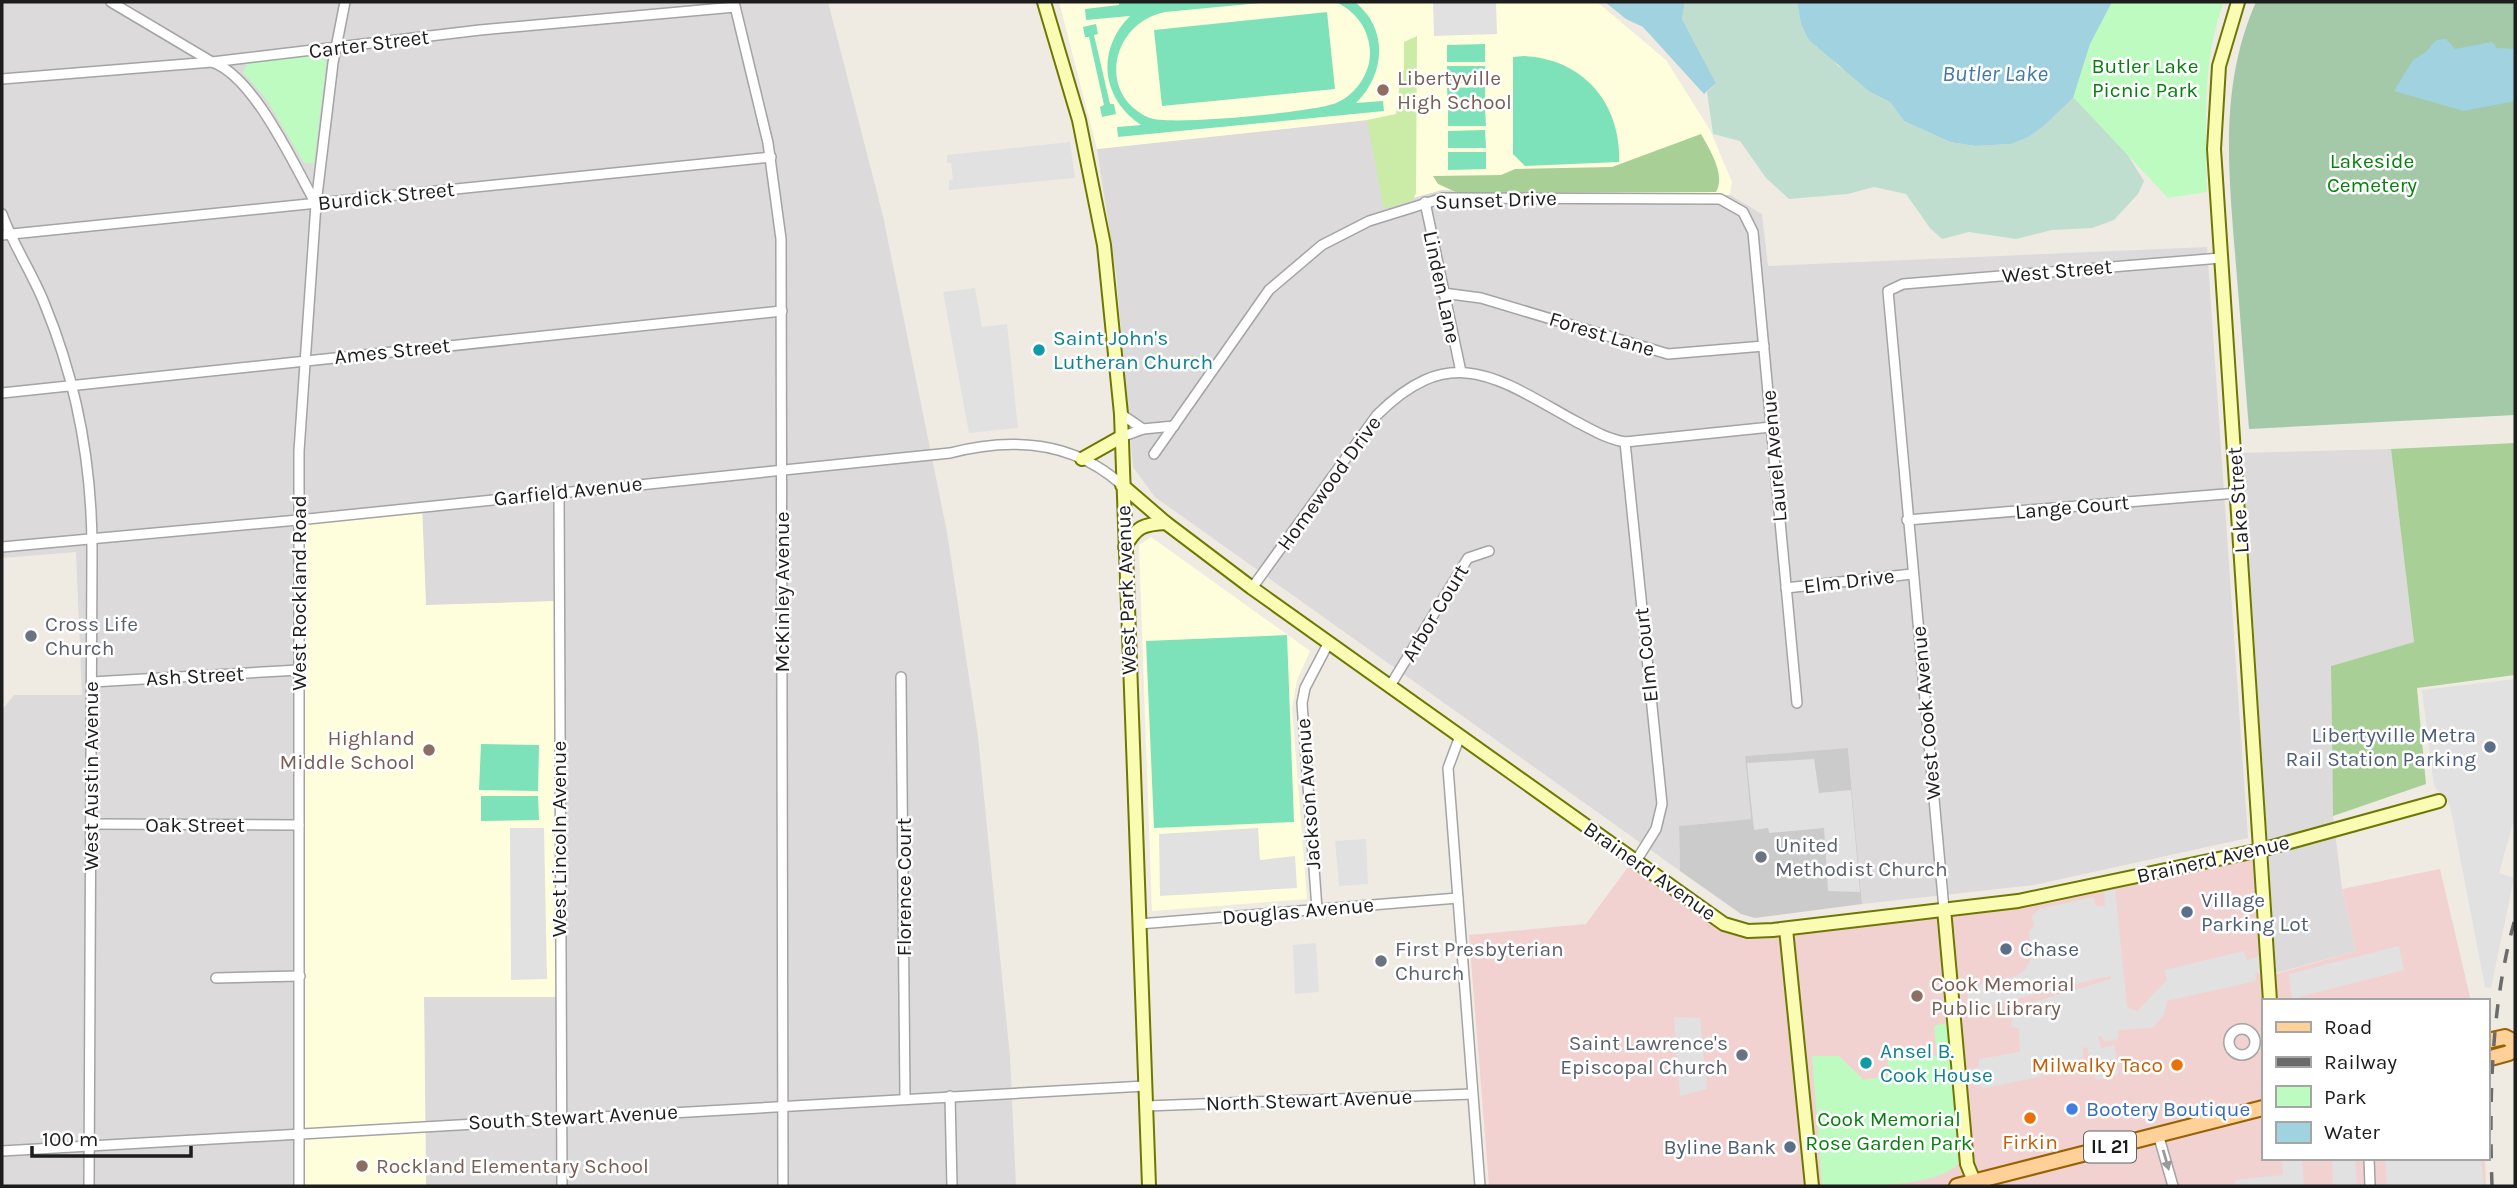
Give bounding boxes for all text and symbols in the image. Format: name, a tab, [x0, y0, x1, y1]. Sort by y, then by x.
street label: Carter Street	[308, 25, 431, 63]
park label: Butler Lake Picnic Park	[2092, 54, 2198, 102]
water label: Butler Lake	[1942, 60, 2048, 87]
place label: Libertyville High School	[1397, 66, 1512, 114]
marker: Libertyville High School	[1375, 82, 1391, 98]
park label: Lakeside Cemetery	[2327, 149, 2417, 197]
street label: Burdick Street	[316, 177, 456, 215]
street label: Sunset Drive	[1435, 186, 1557, 214]
street label: Linden Lane	[1418, 229, 1466, 345]
street label: West Street	[2001, 254, 2113, 288]
street label: Forest Lane	[1546, 307, 1658, 361]
place label: Saint John's Lutheran Church	[1053, 326, 1213, 374]
street label: Ames Street	[333, 333, 451, 369]
marker: Saint John's Lutheran Church	[1031, 342, 1047, 358]
street label: Laurel Avenue	[1756, 389, 1792, 523]
street label: Homewood Drive	[1272, 411, 1386, 555]
street label: Lake Street	[2222, 446, 2254, 554]
street label: Garfield Avenue	[492, 471, 644, 511]
street label: Lange Court	[2014, 490, 2130, 524]
street label: West Rockland Road	[287, 495, 311, 691]
street label: West Park Avenue	[1111, 505, 1141, 675]
street label: McKinley Avenue	[770, 512, 794, 672]
street label: Arbor Court	[1397, 560, 1473, 666]
street label: Elm Drive	[1802, 564, 1896, 598]
street label: Elm Court	[1629, 606, 1663, 703]
place label: Cross Life Church	[45, 612, 138, 660]
street label: West Cook Avenue	[1906, 625, 1946, 801]
marker: Cross Life Church	[23, 628, 39, 644]
street label: Ash Street	[145, 661, 245, 691]
street label: West Austin Avenue	[79, 681, 103, 871]
street label: Jackson Avenue	[1291, 717, 1325, 871]
place label: Libertyville Metra Rail Station Parking	[2286, 723, 2476, 771]
place label: Highland Middle School	[279, 726, 415, 774]
marker: Libertyville Metra Rail Station Parking	[2482, 739, 2498, 755]
street label: West Lincoln Avenue	[547, 741, 571, 937]
marker: Highland Middle School	[421, 742, 437, 758]
street label: Oak Street	[145, 813, 245, 837]
street label: Brainerd Avenue	[1579, 816, 1721, 926]
street label: Florence Court	[892, 818, 916, 956]
street label: Brainerd Avenue	[2134, 830, 2292, 888]
place label: United Methodist Church	[1775, 833, 1948, 881]
marker: United Methodist Church	[1753, 849, 1769, 865]
place label: Village Parking Lot	[2201, 888, 2309, 936]
street label: Douglas Avenue	[1221, 892, 1375, 930]
marker: Village Parking Lot	[2179, 904, 2195, 920]
place label: First Presbyterian Church	[1395, 937, 1564, 985]
place label: Chase	[2020, 937, 2079, 961]
marker: Chase	[1998, 941, 2014, 957]
marker: First Presbyterian Church	[1373, 953, 1389, 969]
place label: Cook Memorial Public Library	[1931, 972, 2075, 1020]
marker: Cook Memorial Public Library	[1909, 988, 1925, 1004]
legend	[2262, 999, 2489, 1160]
text: Road	[2324, 1015, 2372, 1039]
place label: Saint Lawrence's Episcopal Church	[1560, 1031, 1728, 1079]
place label: Ansel B. Cook House	[1880, 1039, 1993, 1087]
marker: Saint Lawrence's Episcopal Church	[1734, 1047, 1750, 1063]
text: Railway	[2324, 1050, 2397, 1074]
place label: Milwalky Taco	[2032, 1053, 2163, 1077]
marker: Ansel B. Cook House	[1858, 1055, 1874, 1071]
marker: Milwalky Taco	[2169, 1057, 2185, 1073]
street label: North Stewart Avenue	[1205, 1084, 1413, 1116]
text: Park	[2324, 1085, 2367, 1109]
place label: Bootery Boutique	[2086, 1097, 2250, 1121]
street label: South Stewart Avenue	[467, 1100, 679, 1134]
marker: Bootery Boutique	[2064, 1101, 2080, 1117]
park label: Cook Memorial Rose Garden Park	[1805, 1107, 1973, 1155]
marker: Firkin	[2022, 1110, 2038, 1126]
scale bar	[32, 1114, 191, 1158]
text: Water	[2324, 1120, 2380, 1144]
text: 100 m	[42, 1127, 99, 1151]
place label: Firkin	[2002, 1130, 2058, 1154]
road number: IL 21	[2084, 1132, 2136, 1162]
place label: Byline Bank	[1663, 1135, 1776, 1159]
marker: Byline Bank	[1782, 1139, 1798, 1155]
one-way arrow	[2161, 1150, 2171, 1171]
place label: Rockland Elementary School	[376, 1154, 649, 1178]
marker: Rockland Elementary School	[354, 1158, 370, 1174]

